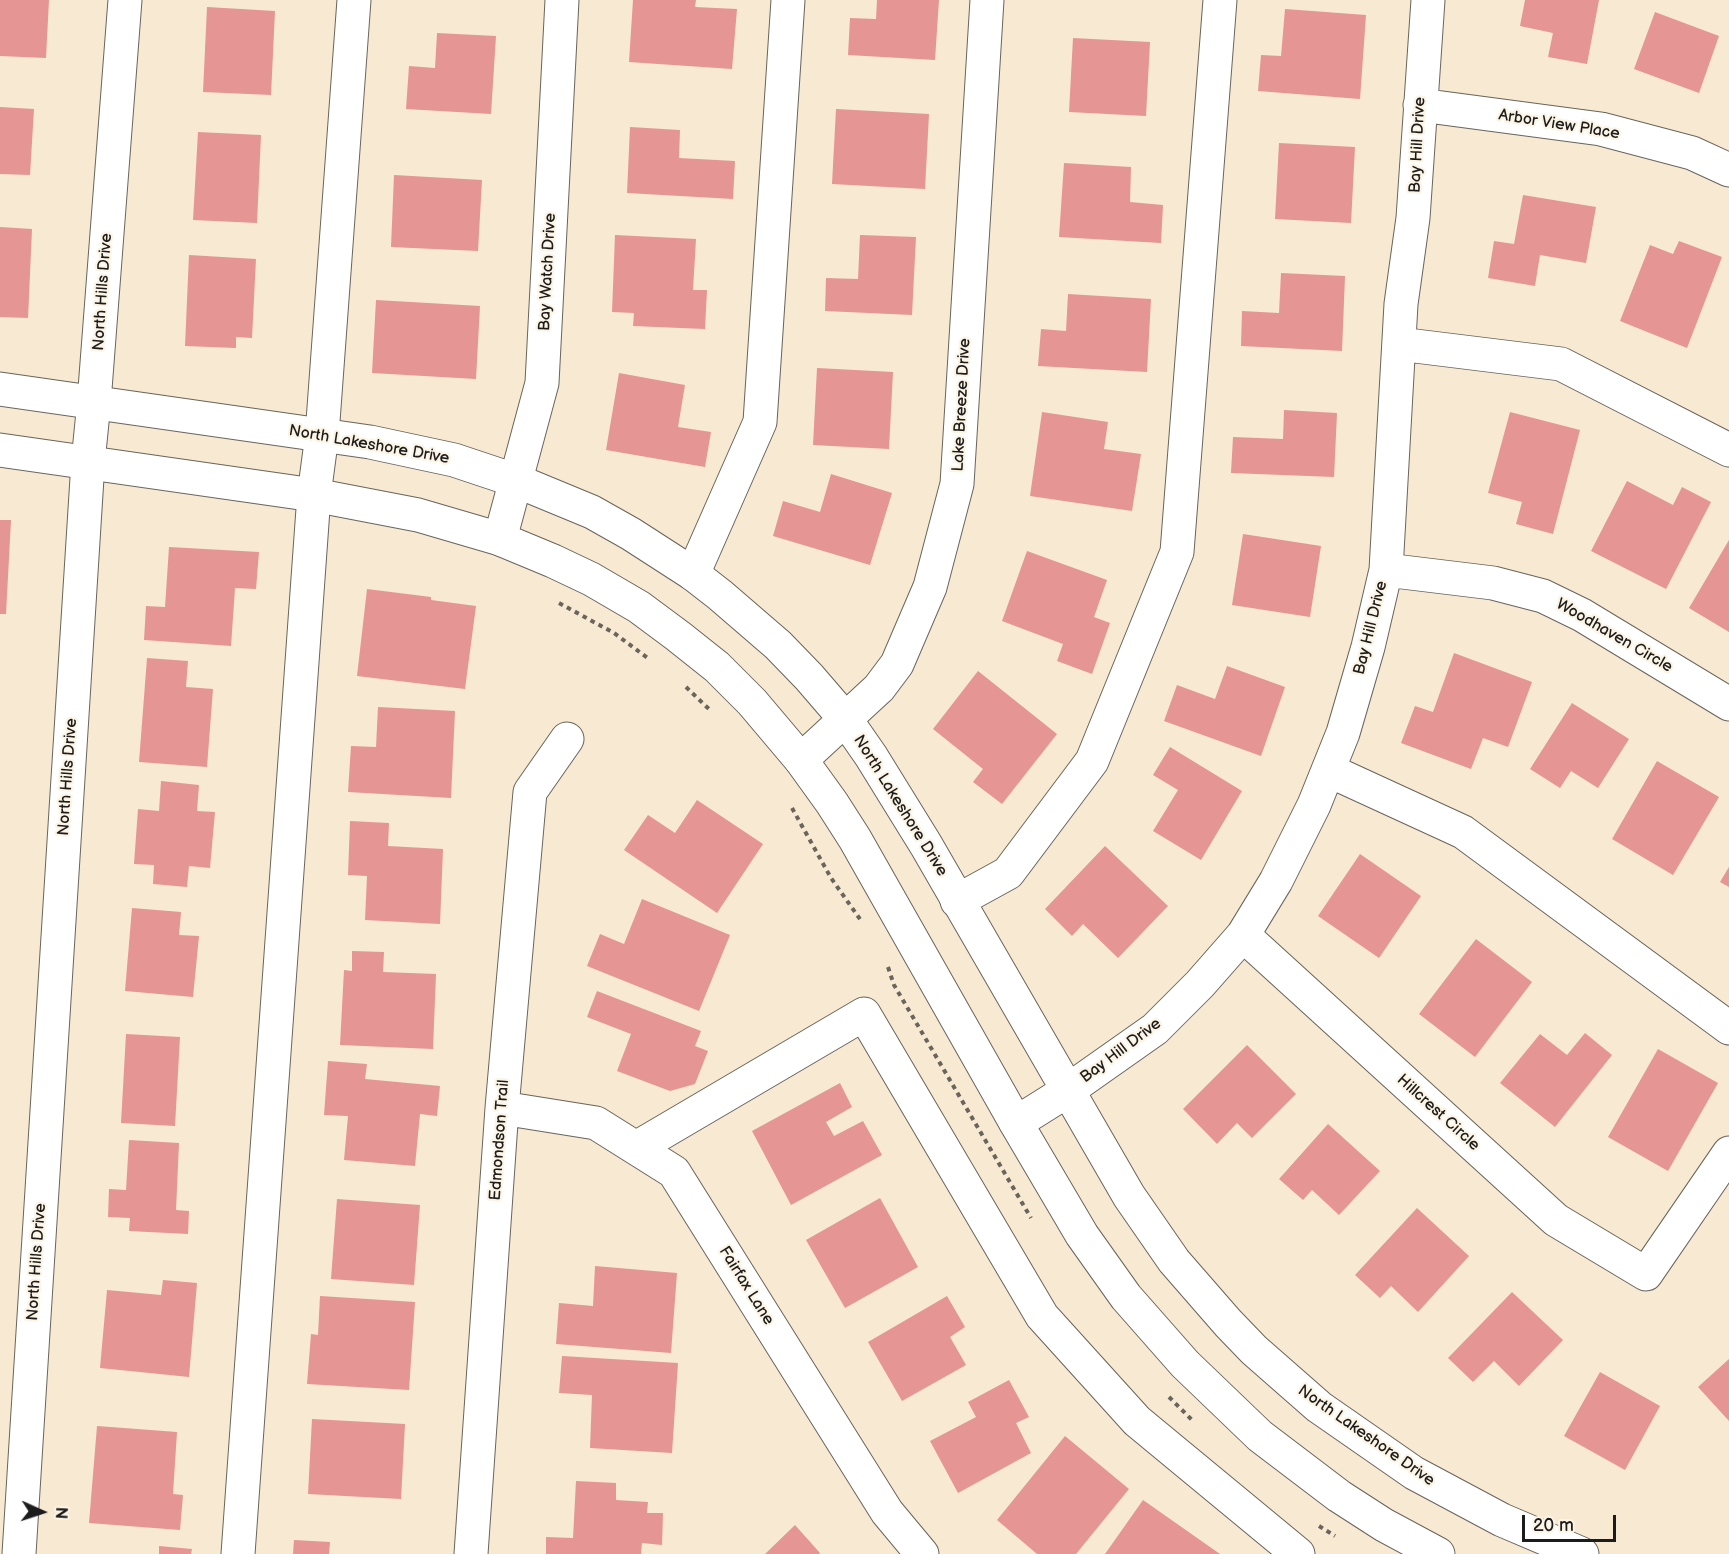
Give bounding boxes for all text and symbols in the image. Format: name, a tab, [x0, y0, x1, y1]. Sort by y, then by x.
street label: Bay Hill Drive	[1406, 97, 1430, 193]
street label: Arbor View Place	[1497, 106, 1621, 144]
street label: Bay Watch Drive	[535, 213, 561, 331]
street label: North Hills Drive	[89, 233, 117, 351]
street label: Lake Breeze Drive	[949, 338, 975, 472]
street label: North Lakeshore Drive	[287, 421, 451, 469]
street label: Bay Hill Drive	[1350, 579, 1392, 677]
street label: Woodhaven Circle	[1552, 595, 1676, 677]
street label: North Hills Drive	[54, 718, 82, 836]
street label: North Lakeshore Drive	[849, 732, 951, 880]
street label: Bay Hill Drive	[1077, 1014, 1165, 1088]
street label: Hillcrest Circle	[1393, 1071, 1483, 1155]
street label: Edmondson Trail	[486, 1079, 514, 1201]
street label: North Hills Drive	[23, 1203, 51, 1321]
street label: Fairfax Lane	[714, 1243, 778, 1329]
street label: North Lakeshore Drive	[1294, 1381, 1438, 1491]
north arrow	[12, 1482, 72, 1542]
scale bar	[1525, 1503, 1620, 1541]
text: N	[51, 1506, 70, 1519]
text: 20 m	[1533, 1515, 1574, 1536]

